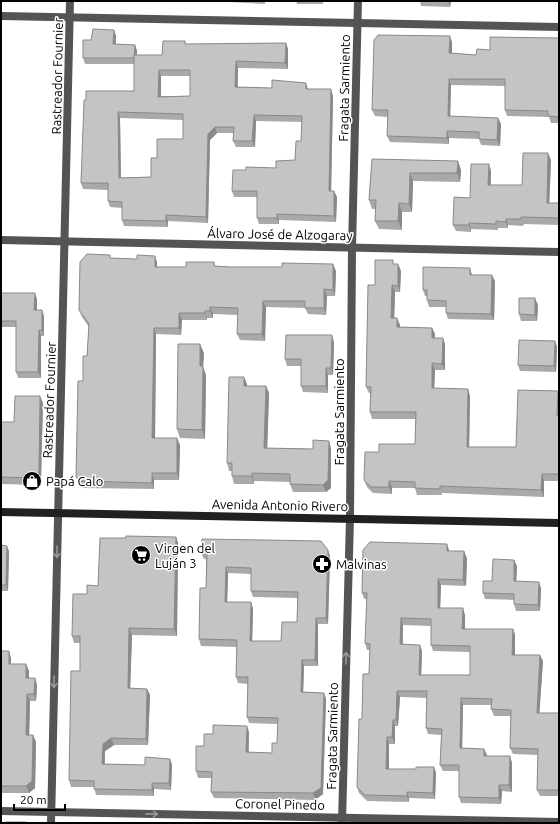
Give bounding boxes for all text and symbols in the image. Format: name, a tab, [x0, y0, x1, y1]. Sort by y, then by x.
street label: Rastreador Fournier	[49, 17, 65, 135]
street label: Fragata Sarmiento	[336, 34, 352, 142]
street label: Álvaro José de Alzogaray	[207, 225, 353, 242]
street label: Rastreador Fournier	[40, 341, 58, 459]
street label: Fragata Sarmiento	[332, 358, 346, 466]
shop icon: Papá Calo	[21, 470, 43, 492]
place label: Papá Calo	[46, 474, 103, 488]
street label: Avenida Antonio Rivero	[212, 497, 348, 513]
place label: Virgen del Luján 3	[155, 541, 216, 570]
supermarket icon: Virgen del Luján 3	[130, 544, 152, 566]
one-way arrow	[53, 545, 61, 558]
pharmacy icon: Malvinas	[311, 553, 333, 575]
place label: Malvinas	[336, 557, 387, 571]
one-way arrow	[342, 652, 350, 665]
one-way arrow	[50, 675, 58, 688]
street label: Fragata Sarmiento	[324, 682, 340, 790]
scale bar	[14, 786, 65, 812]
text: 20 m	[20, 793, 47, 806]
street label: Coronel Pinedo	[235, 796, 325, 812]
one-way arrow	[145, 810, 158, 818]

